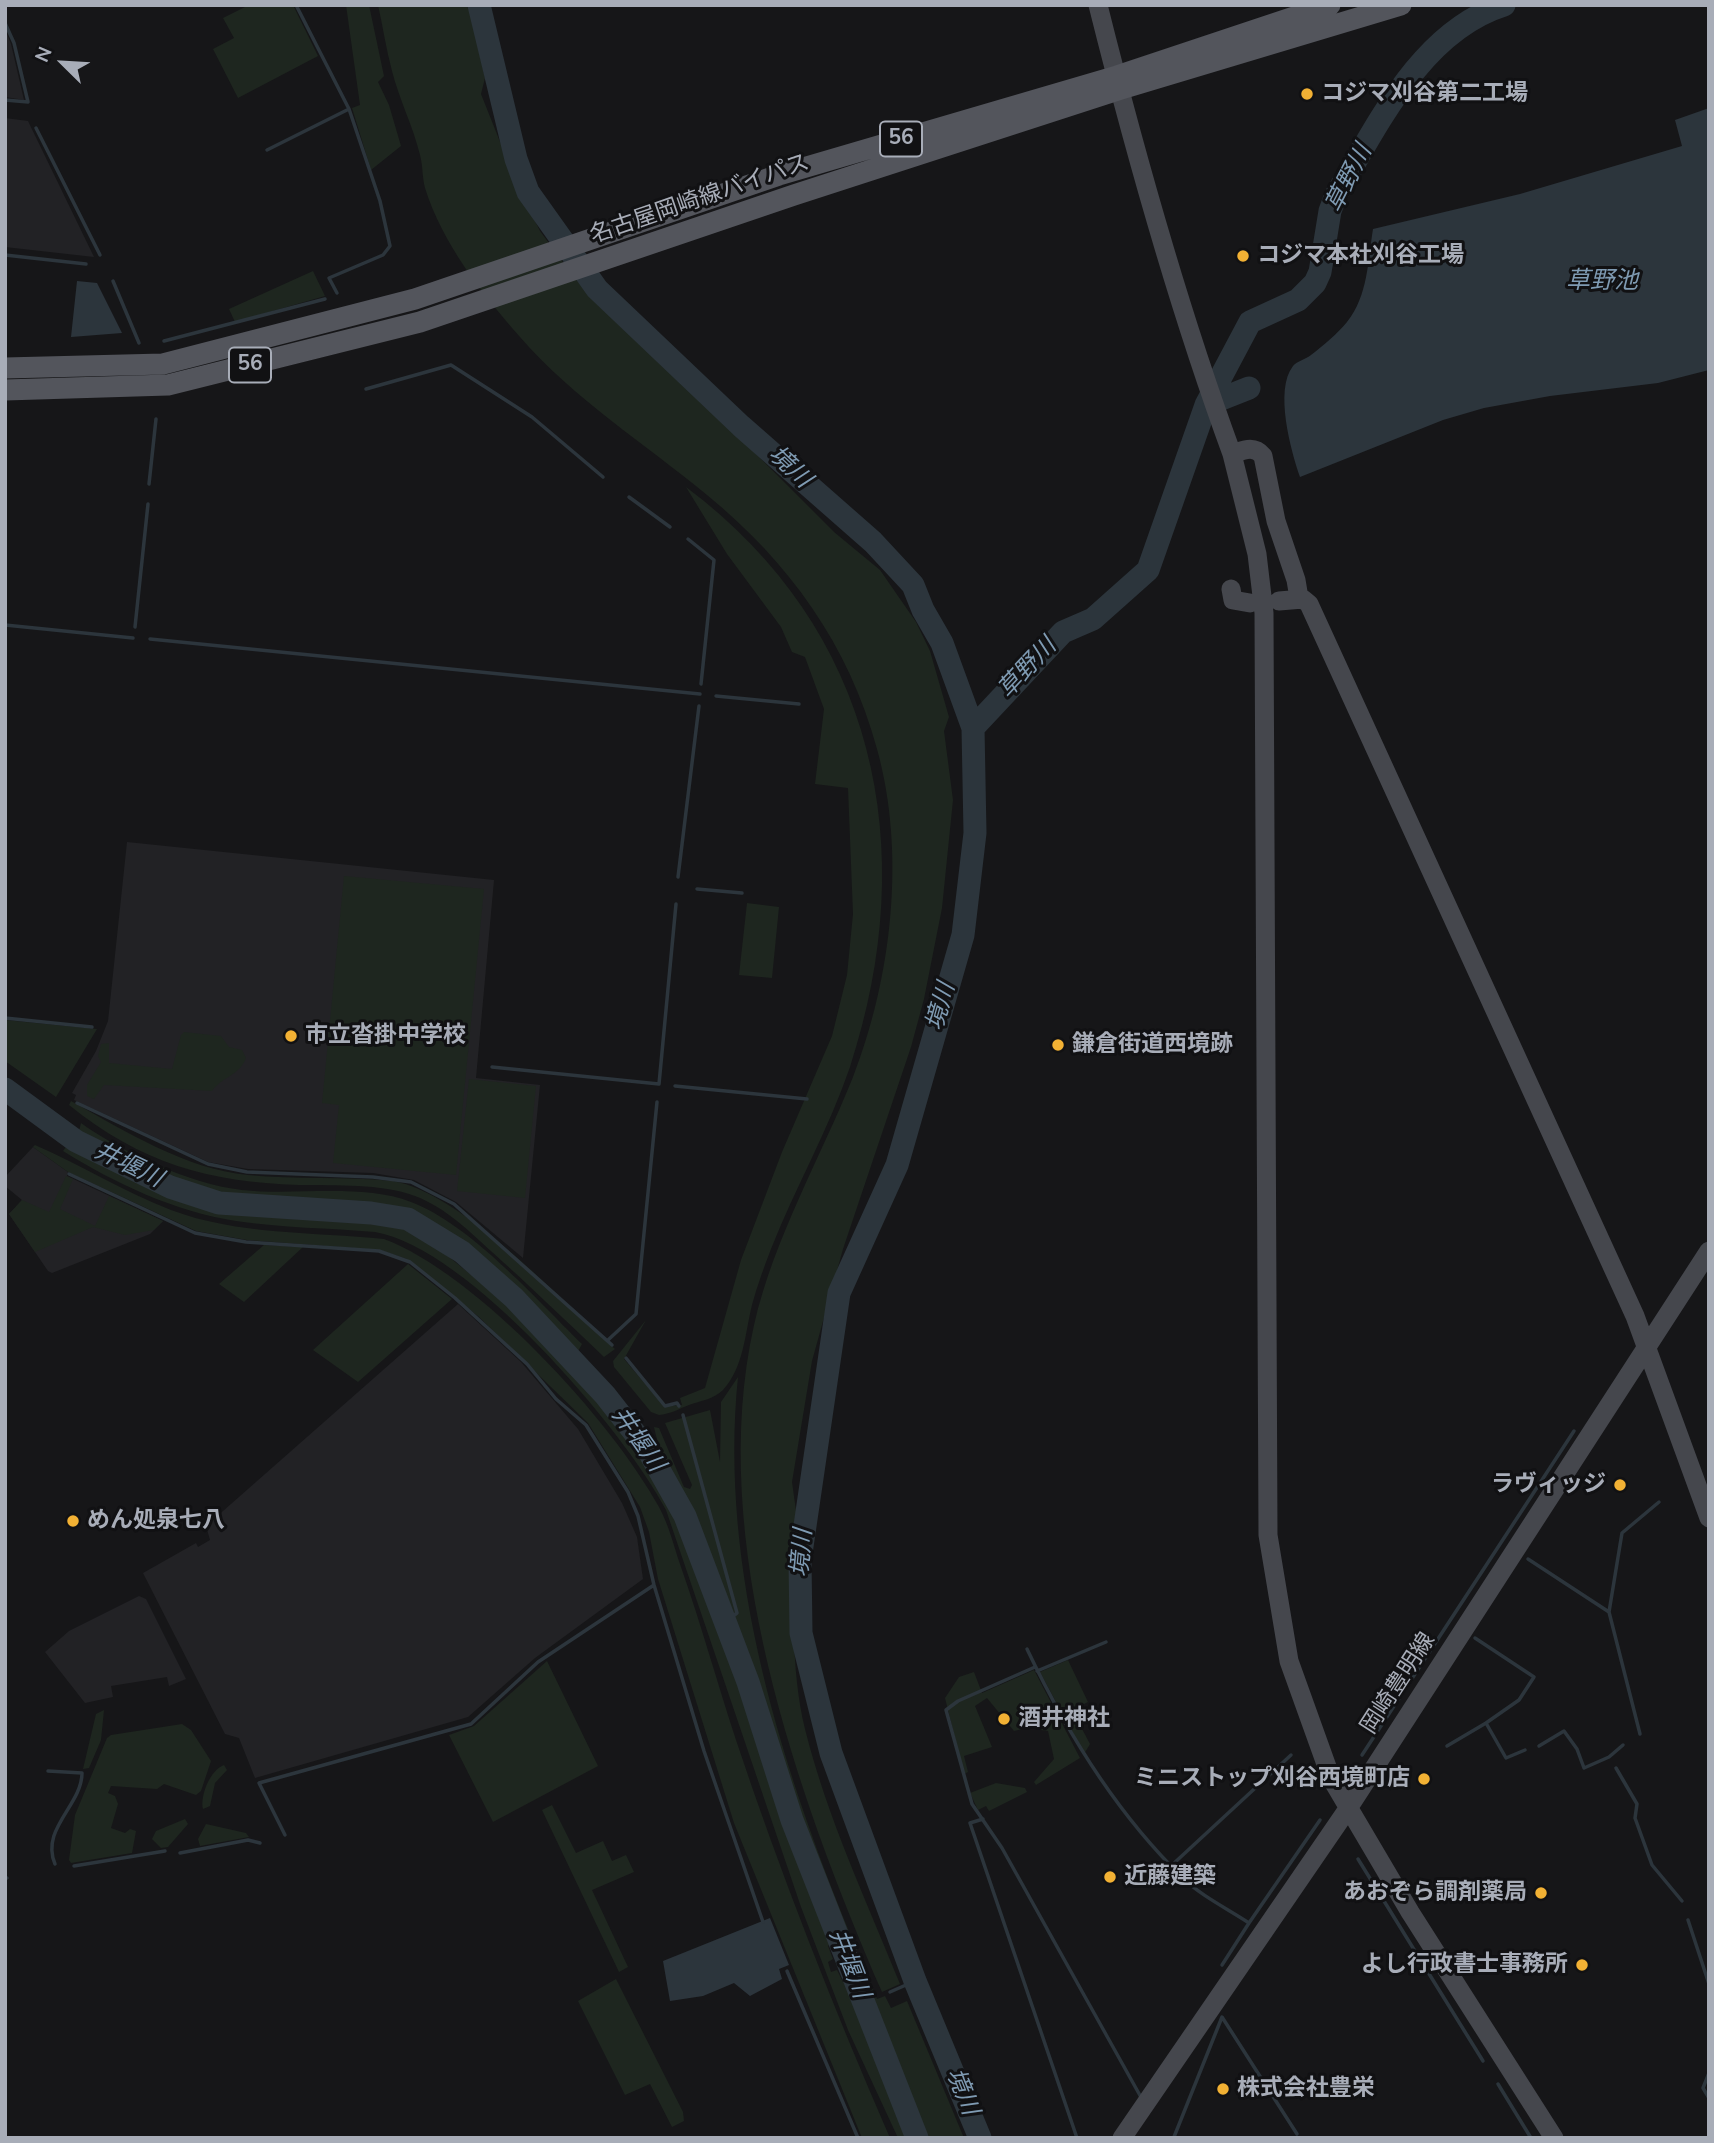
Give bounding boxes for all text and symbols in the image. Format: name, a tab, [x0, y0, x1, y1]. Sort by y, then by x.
north arrow	[28, 28, 98, 98]
text: N	[29, 43, 59, 66]
place label: コジマ刈谷第二工場	[1321, 80, 1528, 108]
marker: コジマ刈谷第二工場	[1299, 86, 1315, 102]
road number: 56	[880, 122, 922, 156]
water label: 草野川	[1321, 140, 1379, 218]
street label: 名古屋岡崎線バイパス	[587, 150, 813, 250]
place label: コジマ本社刈谷工場	[1257, 242, 1464, 270]
marker: コジマ本社刈谷工場	[1235, 248, 1251, 264]
water label: 草野池	[1566, 268, 1638, 296]
road number: 56	[229, 348, 271, 382]
water label: 境川	[762, 441, 816, 495]
water label: 草野川	[993, 633, 1063, 705]
water label: 境川	[922, 980, 962, 1034]
place label: 市立沓掛中学校	[305, 1022, 466, 1050]
marker: 市立沓掛中学校	[283, 1028, 299, 1044]
place label: 鎌倉街道西境跡	[1072, 1031, 1233, 1059]
marker: 鎌倉街道西境跡	[1050, 1037, 1066, 1053]
water label: 井堰川	[89, 1137, 167, 1195]
water label: 井堰川	[605, 1402, 669, 1478]
place label: ラヴィッジ	[1491, 1471, 1606, 1499]
marker: ラヴィッジ	[1612, 1477, 1628, 1493]
place label: めん処泉七八	[87, 1507, 225, 1535]
marker: めん処泉七八	[65, 1513, 81, 1529]
water label: 境川	[787, 1528, 819, 1578]
street label: 岡崎豊明線	[1356, 1628, 1442, 1740]
place label: 酒井神社	[1018, 1705, 1110, 1733]
marker: 酒井神社	[996, 1711, 1012, 1727]
place label: ミニストップ刈谷西境町店	[1134, 1765, 1410, 1793]
marker: ミニストップ刈谷西境町店	[1416, 1771, 1432, 1787]
place label: 近藤建築	[1124, 1863, 1216, 1891]
marker: 近藤建築	[1102, 1869, 1118, 1885]
place label: あおぞら調剤薬局	[1343, 1879, 1527, 1907]
marker: あおぞら調剤薬局	[1533, 1885, 1549, 1901]
water label: 井堰川	[822, 1925, 874, 2003]
place label: よし行政書士事務所	[1361, 1951, 1568, 1979]
marker: よし行政書士事務所	[1574, 1957, 1590, 1973]
water label: 境川	[939, 2064, 983, 2120]
place label: 株式会社豊栄	[1237, 2075, 1375, 2103]
marker: 株式会社豊栄	[1215, 2081, 1231, 2097]

